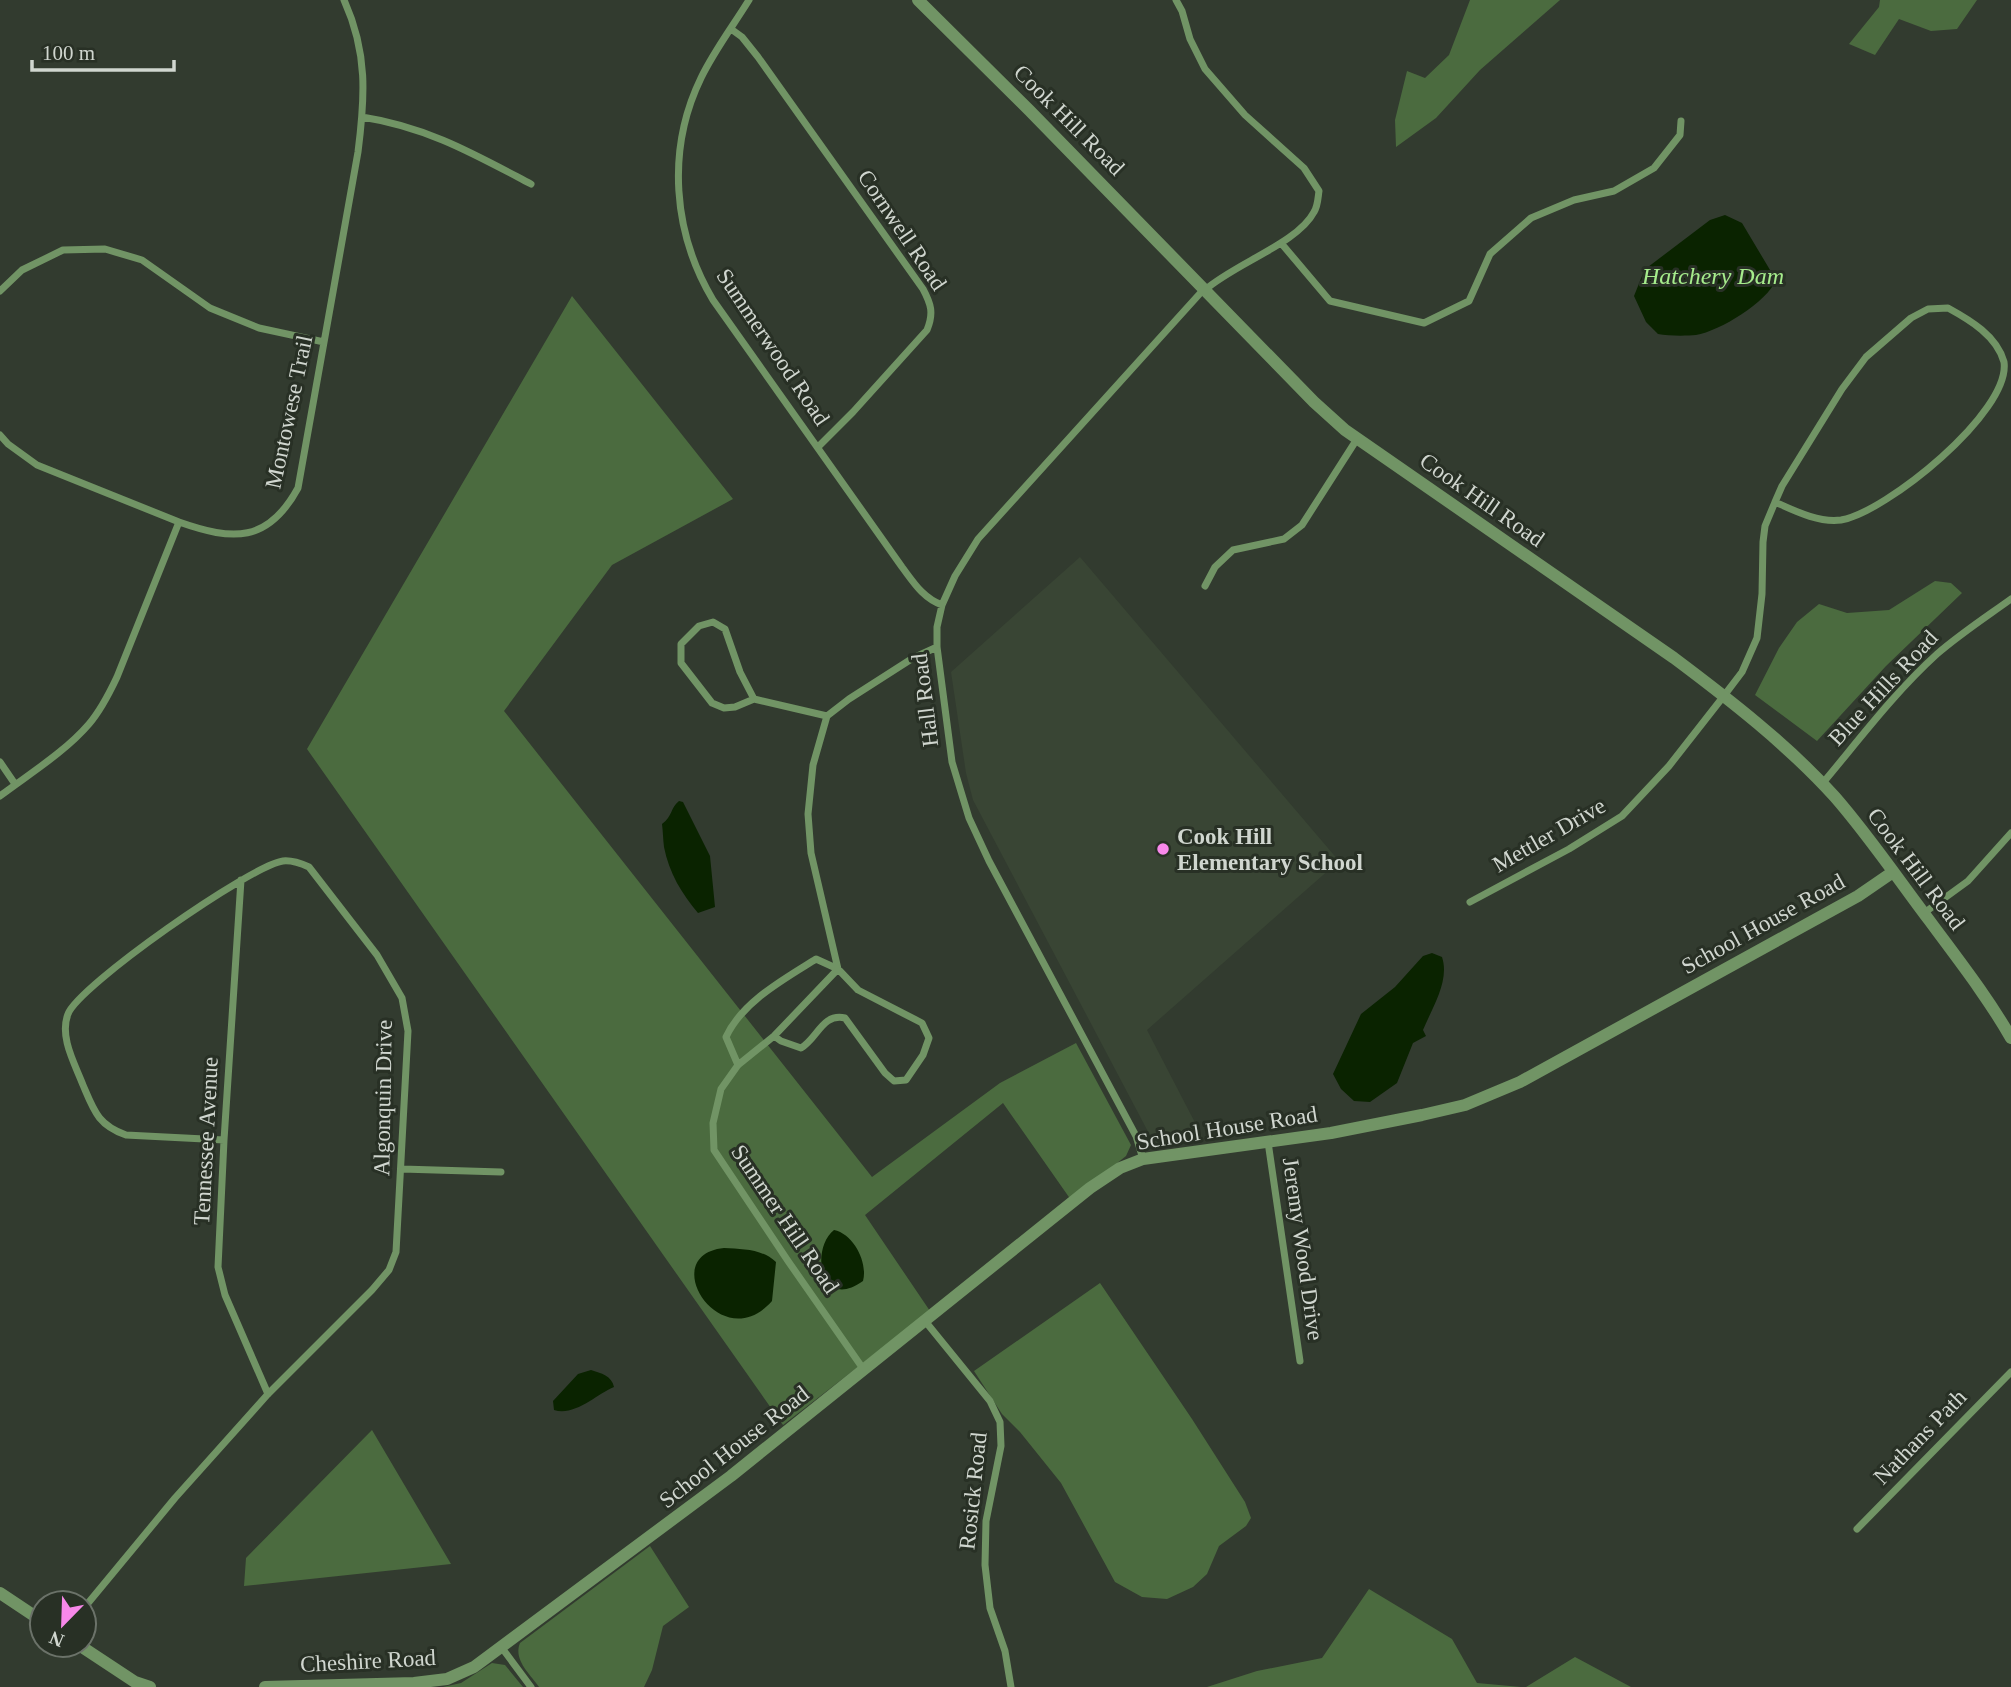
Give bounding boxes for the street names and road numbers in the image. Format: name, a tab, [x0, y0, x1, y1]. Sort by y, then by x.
street label: Cook Hill Road	[1009, 60, 1130, 181]
street label: Cornwell Road	[853, 165, 952, 295]
street label: Summerwood Road	[711, 264, 835, 430]
street label: Montowese Trail	[260, 333, 318, 491]
street label: Cook Hill Road	[1415, 448, 1549, 552]
street label: Blue Hills Road	[1823, 625, 1943, 751]
street label: Hall Road	[907, 651, 943, 748]
street label: Mettler Drive	[1488, 793, 1610, 877]
street label: Cook Hill Road	[1862, 803, 1970, 935]
street label: School House Road	[1677, 869, 1849, 979]
street label: Algonquin Drive	[369, 1020, 397, 1176]
street label: Tennessee Avenue	[189, 1056, 223, 1226]
street label: School House Road	[1135, 1101, 1320, 1155]
street label: Summer Hill Road	[726, 1140, 844, 1298]
street label: Jeremy Wood Drive	[1278, 1156, 1328, 1342]
street label: School House Road	[654, 1381, 814, 1513]
street label: Nathans Path	[1869, 1384, 1972, 1490]
street label: Rosick Road	[954, 1430, 992, 1551]
street label: Cheshire Road	[299, 1645, 437, 1677]

